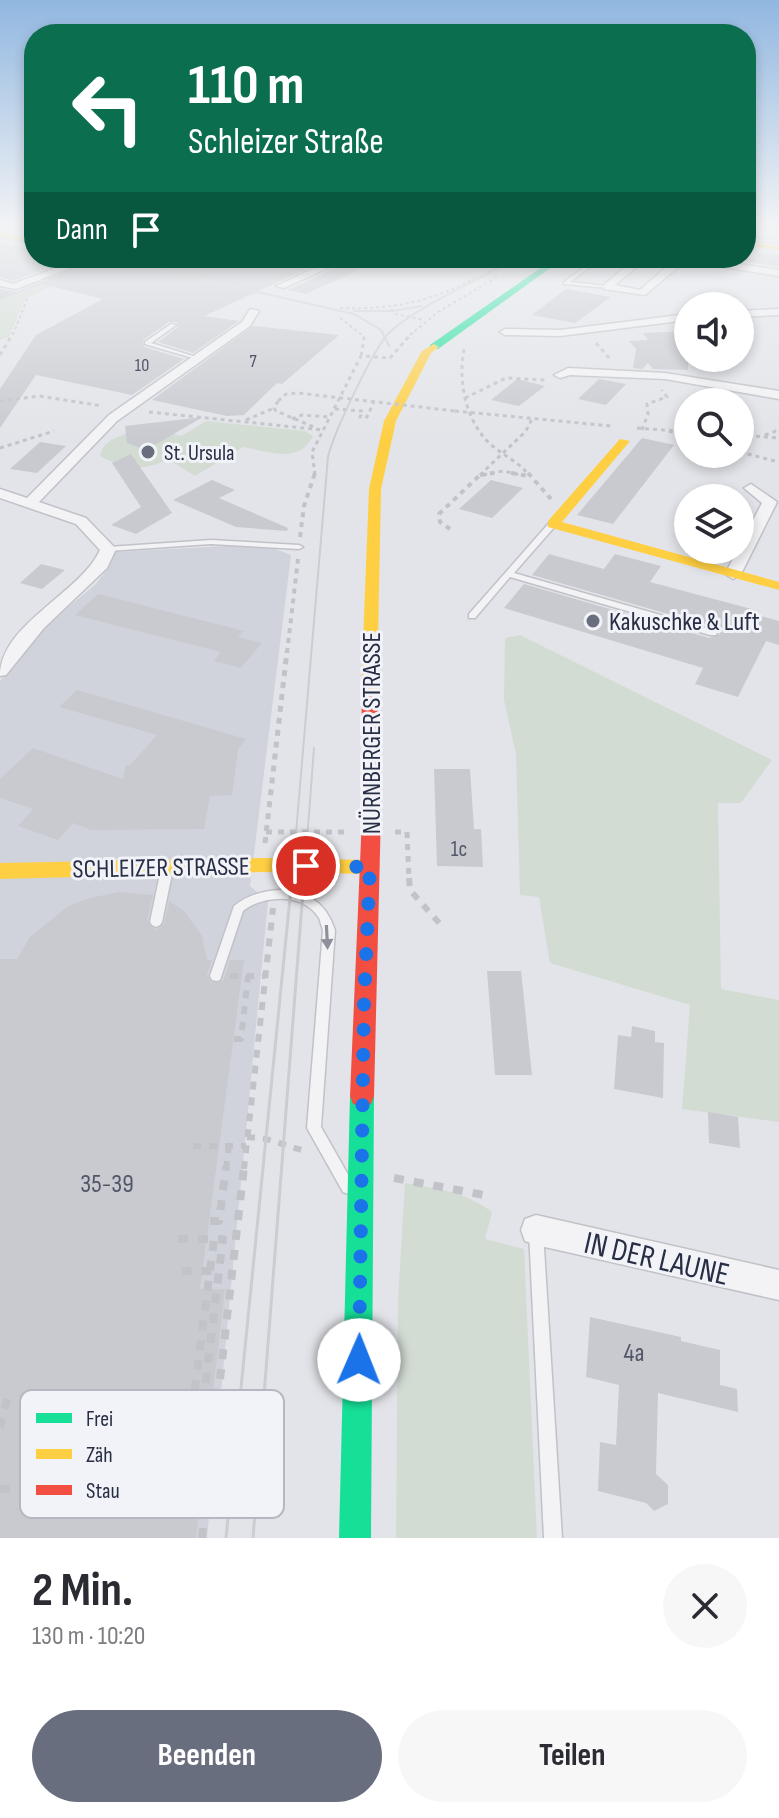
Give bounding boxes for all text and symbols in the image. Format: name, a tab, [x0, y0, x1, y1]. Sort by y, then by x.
text: 110 m	[188, 53, 304, 120]
icon: left	[56, 56, 160, 160]
text: Schleizer Straße	[188, 121, 384, 164]
icon: arrive	[124, 208, 168, 252]
text: Dann	[56, 212, 108, 248]
map controls	[674, 292, 754, 564]
button: sound	[674, 292, 754, 372]
house number: 7	[249, 351, 257, 372]
house number: 10	[135, 355, 149, 376]
button: search	[674, 388, 754, 468]
place label: St. Ursula	[164, 440, 235, 467]
marker: St. Ursula	[139, 443, 157, 461]
button: layers	[674, 484, 754, 564]
place label: Kakuschke & Luft	[609, 607, 760, 638]
marker: Kakuschke & Luft	[584, 612, 602, 630]
street label: NÜRNBERGER STRASSE	[357, 632, 388, 834]
pin	[272, 832, 340, 900]
house number: 1c	[451, 836, 467, 863]
icon: arrive	[284, 844, 328, 888]
street label: SCHLEIZER STRASSE	[72, 851, 250, 886]
one-way arrow	[321, 924, 334, 949]
house number: 35-39	[80, 1169, 134, 1200]
street label: IN DER LAUNE	[580, 1224, 733, 1295]
position arrow	[317, 1318, 401, 1402]
house number: 4a	[624, 1338, 644, 1369]
legend	[20, 1390, 284, 1518]
text: Frei	[86, 1406, 113, 1433]
text: Zäh	[86, 1442, 113, 1469]
text: Stau	[86, 1478, 120, 1505]
text: 2 Min.	[32, 1562, 133, 1619]
button: close	[663, 1564, 747, 1648]
text: 130 m · 10:20	[32, 1621, 145, 1652]
button: Beenden	[32, 1710, 382, 1802]
button: Teilen	[398, 1710, 747, 1802]

